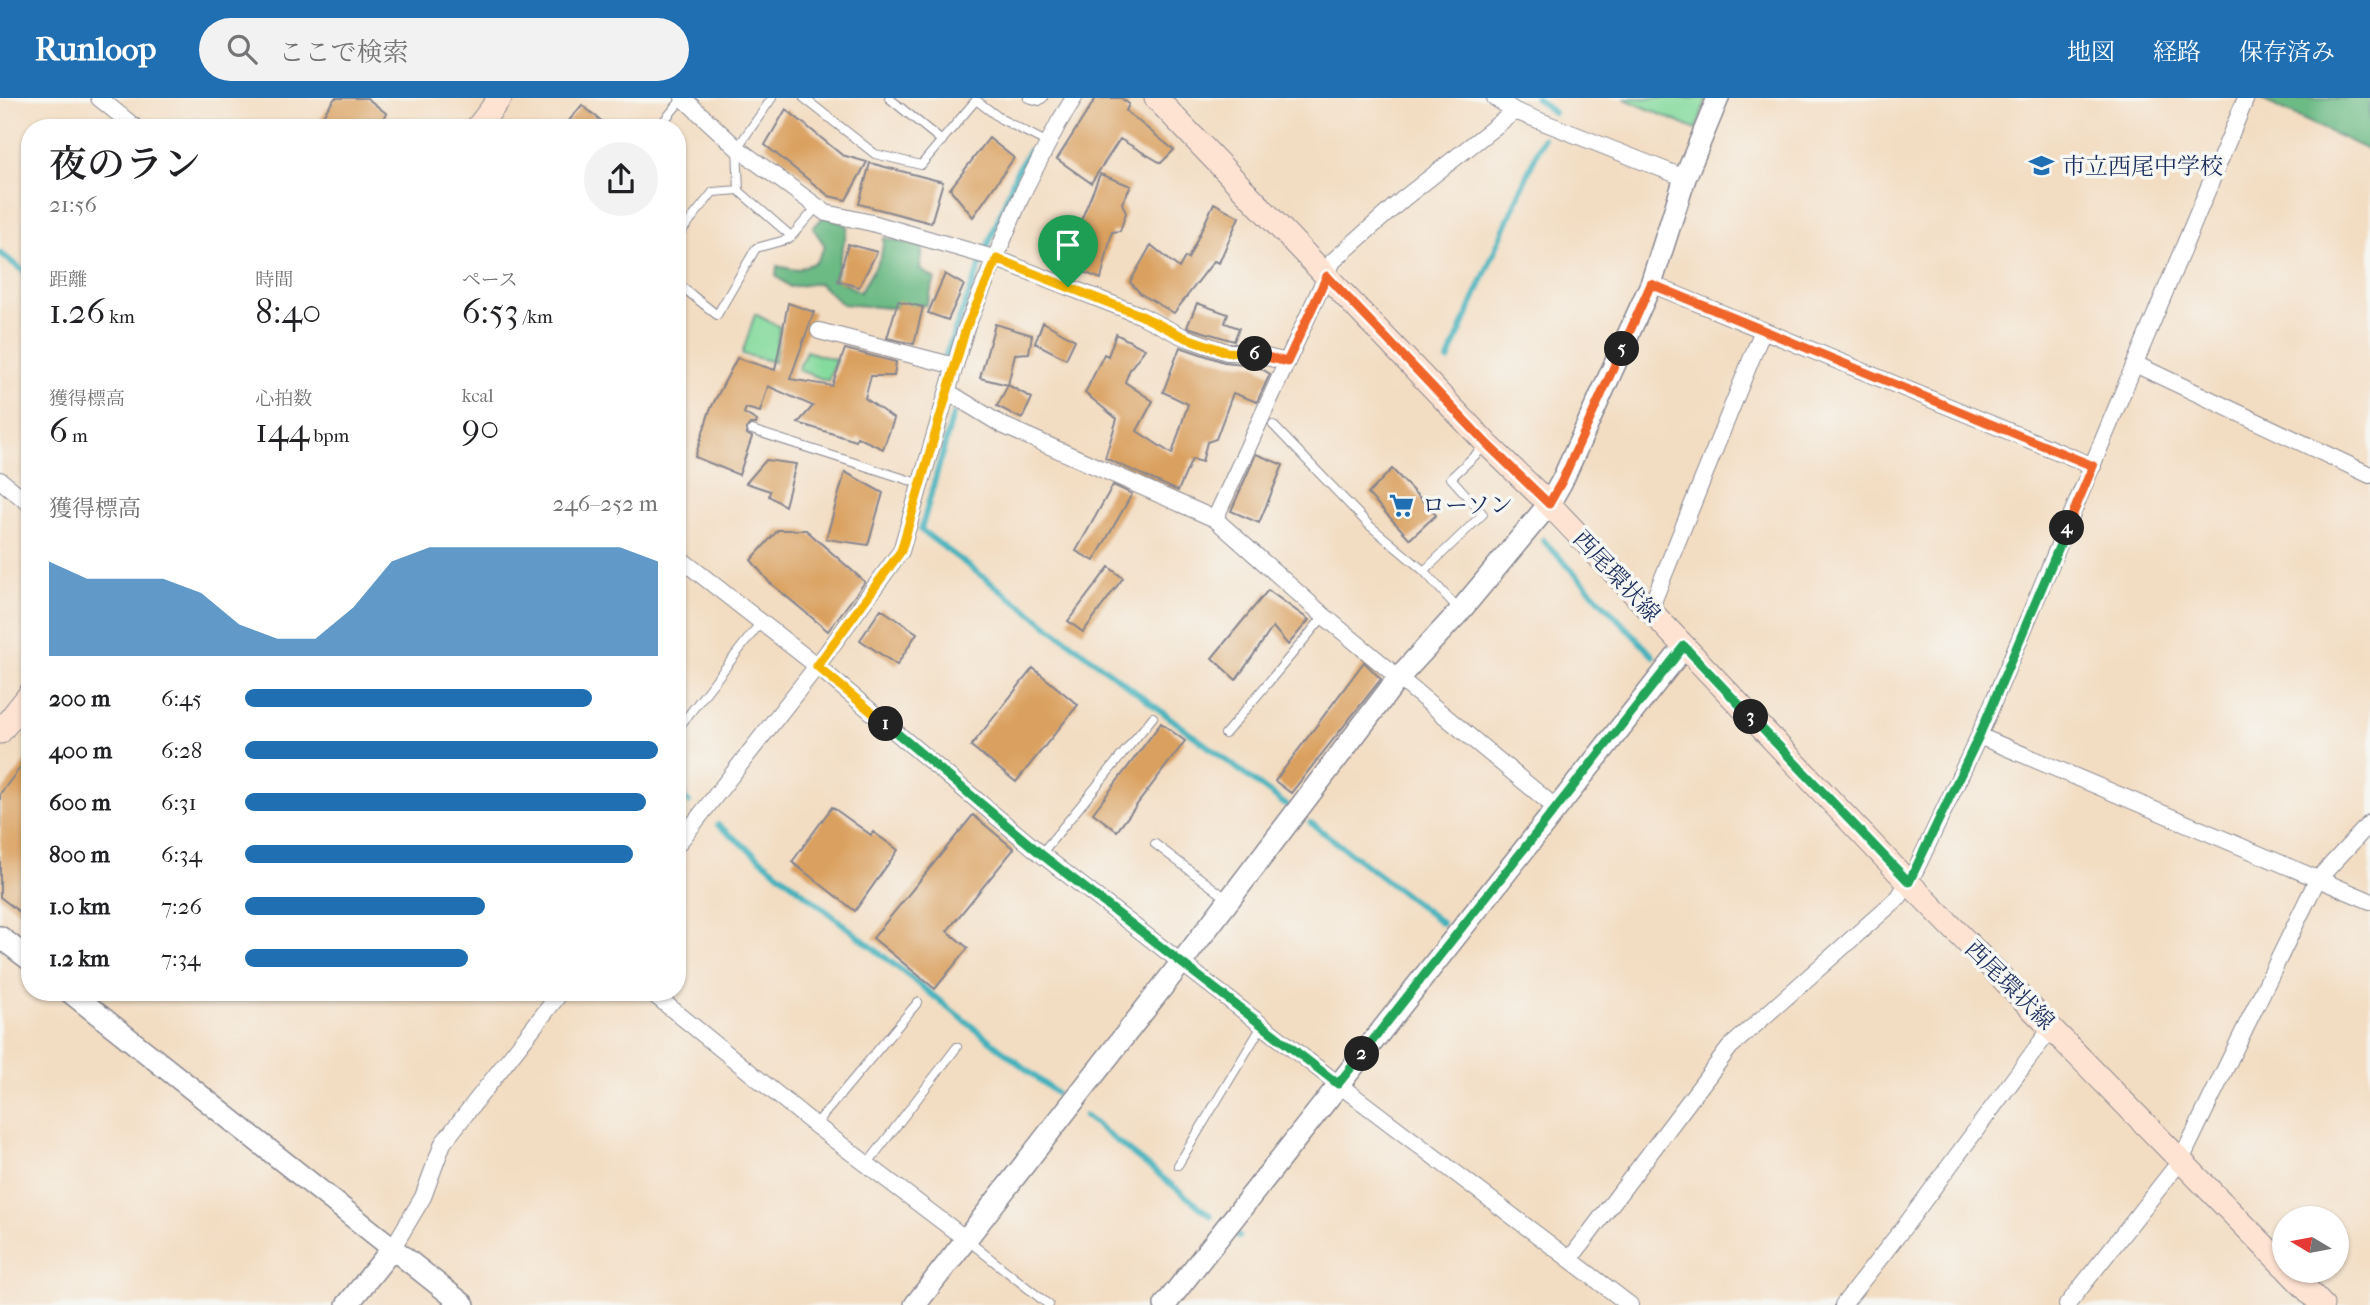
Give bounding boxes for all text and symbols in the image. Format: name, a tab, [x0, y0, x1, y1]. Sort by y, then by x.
search box	[199, 18, 689, 81]
text: Runloop	[35, 30, 157, 69]
icon: search	[223, 30, 261, 68]
text: ここで検索	[279, 37, 409, 68]
text: 地図	[2067, 38, 2115, 66]
text: 経路	[2153, 38, 2201, 66]
text: 保存済み	[2239, 38, 2335, 66]
text: 夜のラン	[49, 142, 201, 187]
button: share	[584, 142, 658, 216]
school or university icon: 市立西尾中学校	[2028, 152, 2056, 180]
place label: 市立西尾中学校	[2062, 153, 2223, 180]
text: 21:56	[49, 191, 97, 218]
pin	[1038, 215, 1098, 287]
icon: arrive	[1049, 226, 1087, 264]
text: 距離	[49, 269, 87, 291]
text: 時間	[255, 269, 293, 291]
text: ペース	[462, 269, 518, 291]
text: 1.26	[49, 291, 105, 332]
text: 8:40	[255, 291, 321, 332]
text: 6:53	[462, 291, 519, 332]
text: km	[105, 306, 135, 328]
text: /km	[519, 306, 553, 328]
pin: 5	[1604, 331, 1640, 366]
pin: 6	[1238, 336, 1272, 372]
text: 5	[1617, 337, 1626, 359]
text: 6	[1249, 342, 1260, 364]
text: kcal	[462, 385, 494, 407]
text: 獲得標高	[49, 388, 125, 410]
text: 心拍数	[255, 388, 312, 410]
text: 90	[462, 407, 499, 448]
text: 6	[49, 410, 68, 451]
text: 144	[255, 410, 309, 451]
text: m	[68, 425, 88, 447]
text: bpm	[309, 425, 349, 447]
text: 246–252 m	[552, 490, 658, 517]
supermarket icon: ローソン	[1388, 491, 1416, 519]
place label: ローソン	[1422, 492, 1513, 519]
text: 獲得標高	[49, 495, 141, 522]
pin: 4	[2050, 510, 2084, 546]
text: 4	[2061, 516, 2072, 538]
street label: 西尾環状線	[1568, 525, 1666, 628]
text: 200 m	[49, 685, 110, 712]
text: 6:45	[161, 685, 202, 712]
pin: 3	[1734, 700, 1768, 734]
text: 3	[1747, 705, 1754, 727]
pin: 1	[868, 706, 903, 742]
text: 1	[882, 712, 889, 734]
text: 400 m	[49, 737, 112, 764]
text: 6:28	[161, 737, 202, 764]
text: 600 m	[49, 789, 111, 816]
text: 6:31	[161, 789, 197, 816]
text: 800 m	[49, 841, 110, 868]
text: 6:34	[161, 841, 202, 868]
text: 1.0 km	[49, 893, 110, 920]
text: 7:26	[161, 893, 202, 920]
street label: 西尾環状線	[1959, 935, 2060, 1036]
text: 1.2 km	[49, 945, 109, 972]
text: 7:34	[161, 945, 201, 972]
pin: 2	[1344, 1037, 1380, 1072]
text: 2	[1357, 1042, 1366, 1064]
north arrow	[2272, 1206, 2348, 1283]
map controls	[2272, 1206, 2349, 1283]

